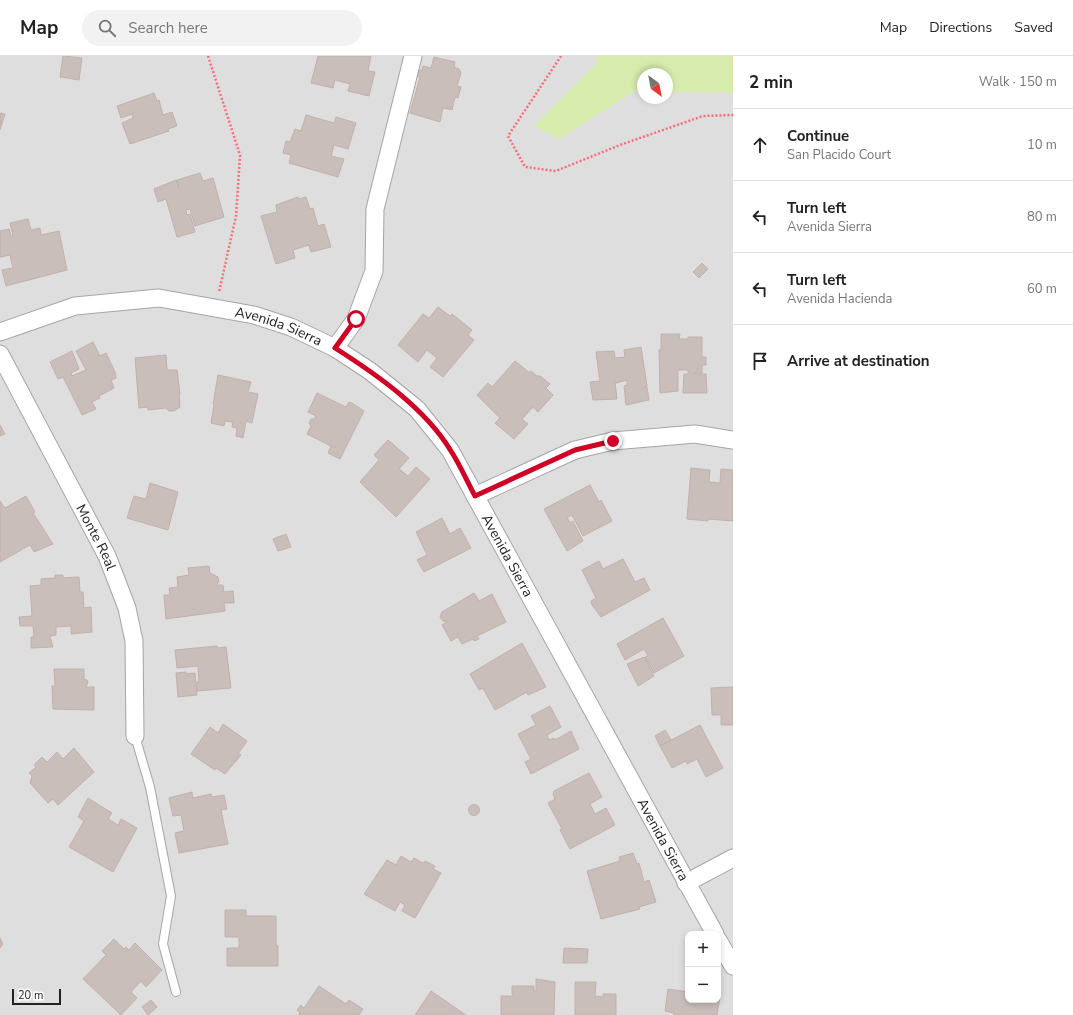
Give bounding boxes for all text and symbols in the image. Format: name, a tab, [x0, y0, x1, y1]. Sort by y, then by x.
search box	[82, 10, 362, 46]
text: Map	[20, 15, 58, 41]
icon: search	[96, 17, 118, 39]
text: Search here	[128, 18, 208, 38]
text: Map	[880, 18, 907, 37]
text: Directions	[929, 18, 992, 37]
text: Saved	[1014, 18, 1053, 37]
north arrow	[637, 68, 673, 104]
text: 2 min	[749, 71, 793, 94]
text: Walk · 150 m	[979, 73, 1057, 91]
text: Continue	[787, 126, 849, 146]
icon: ahead	[749, 134, 771, 156]
text: 10 m	[1027, 136, 1057, 154]
text: San Placido Court	[787, 146, 891, 164]
text: Turn left	[787, 198, 846, 218]
icon: left	[749, 206, 771, 228]
text: 80 m	[1027, 208, 1057, 226]
text: Avenida Sierra	[787, 218, 872, 236]
text: Turn left	[787, 270, 846, 290]
icon: left	[749, 278, 771, 300]
text: 60 m	[1027, 280, 1057, 298]
text: Avenida Hacienda	[787, 290, 892, 308]
street label: Avenida Sierra	[234, 303, 325, 350]
route start	[347, 310, 365, 328]
icon: arrive	[749, 350, 771, 372]
text: Arrive at destination	[787, 351, 930, 371]
route end	[604, 432, 622, 450]
street label: Monte Real	[71, 501, 121, 574]
street label: Avenida Sierra	[477, 511, 538, 600]
street label: Avenida Sierra	[633, 795, 693, 885]
map controls	[685, 931, 721, 1003]
button: +	[685, 931, 721, 967]
button: −	[685, 967, 721, 1003]
scale bar	[12, 987, 61, 1006]
text: 20 m	[18, 988, 43, 1003]

